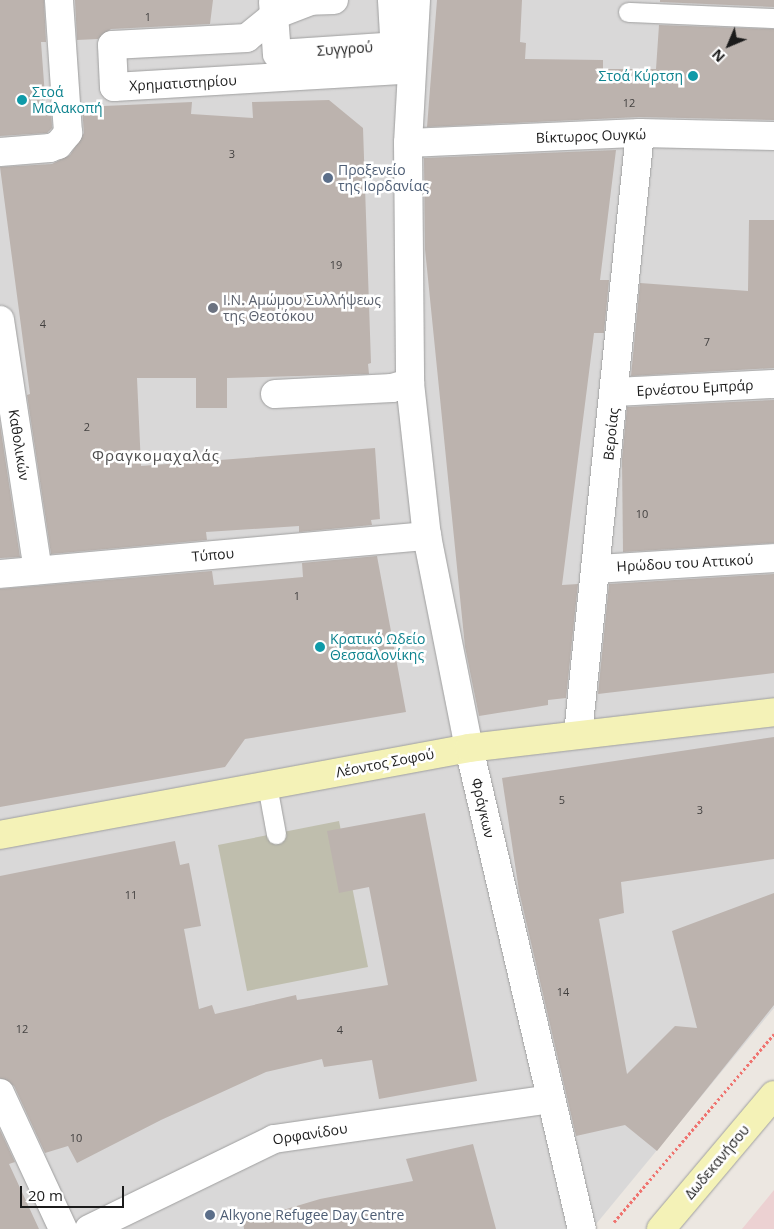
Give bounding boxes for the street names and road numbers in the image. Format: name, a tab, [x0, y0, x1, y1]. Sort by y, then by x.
street label: Συγγρού	[316, 39, 374, 59]
street label: Χρηματιστηρίου	[129, 72, 237, 94]
street label: Βίκτωρος Ουγκώ	[535, 126, 647, 146]
street label: Ερνέστου Εμπράρ	[636, 377, 754, 399]
street label: Βεροίας	[600, 407, 622, 461]
street label: Καθολικών	[5, 408, 33, 482]
street label: Τύπου	[191, 545, 235, 565]
street label: Ηρώδου του Αττικού	[616, 551, 754, 575]
street label: Λέοντος Σοφού	[334, 745, 436, 781]
street label: Φράγκων	[468, 776, 498, 840]
street label: Ορφανίδου	[271, 1120, 349, 1148]
street label: Δωδεκανήσου	[681, 1122, 753, 1202]

